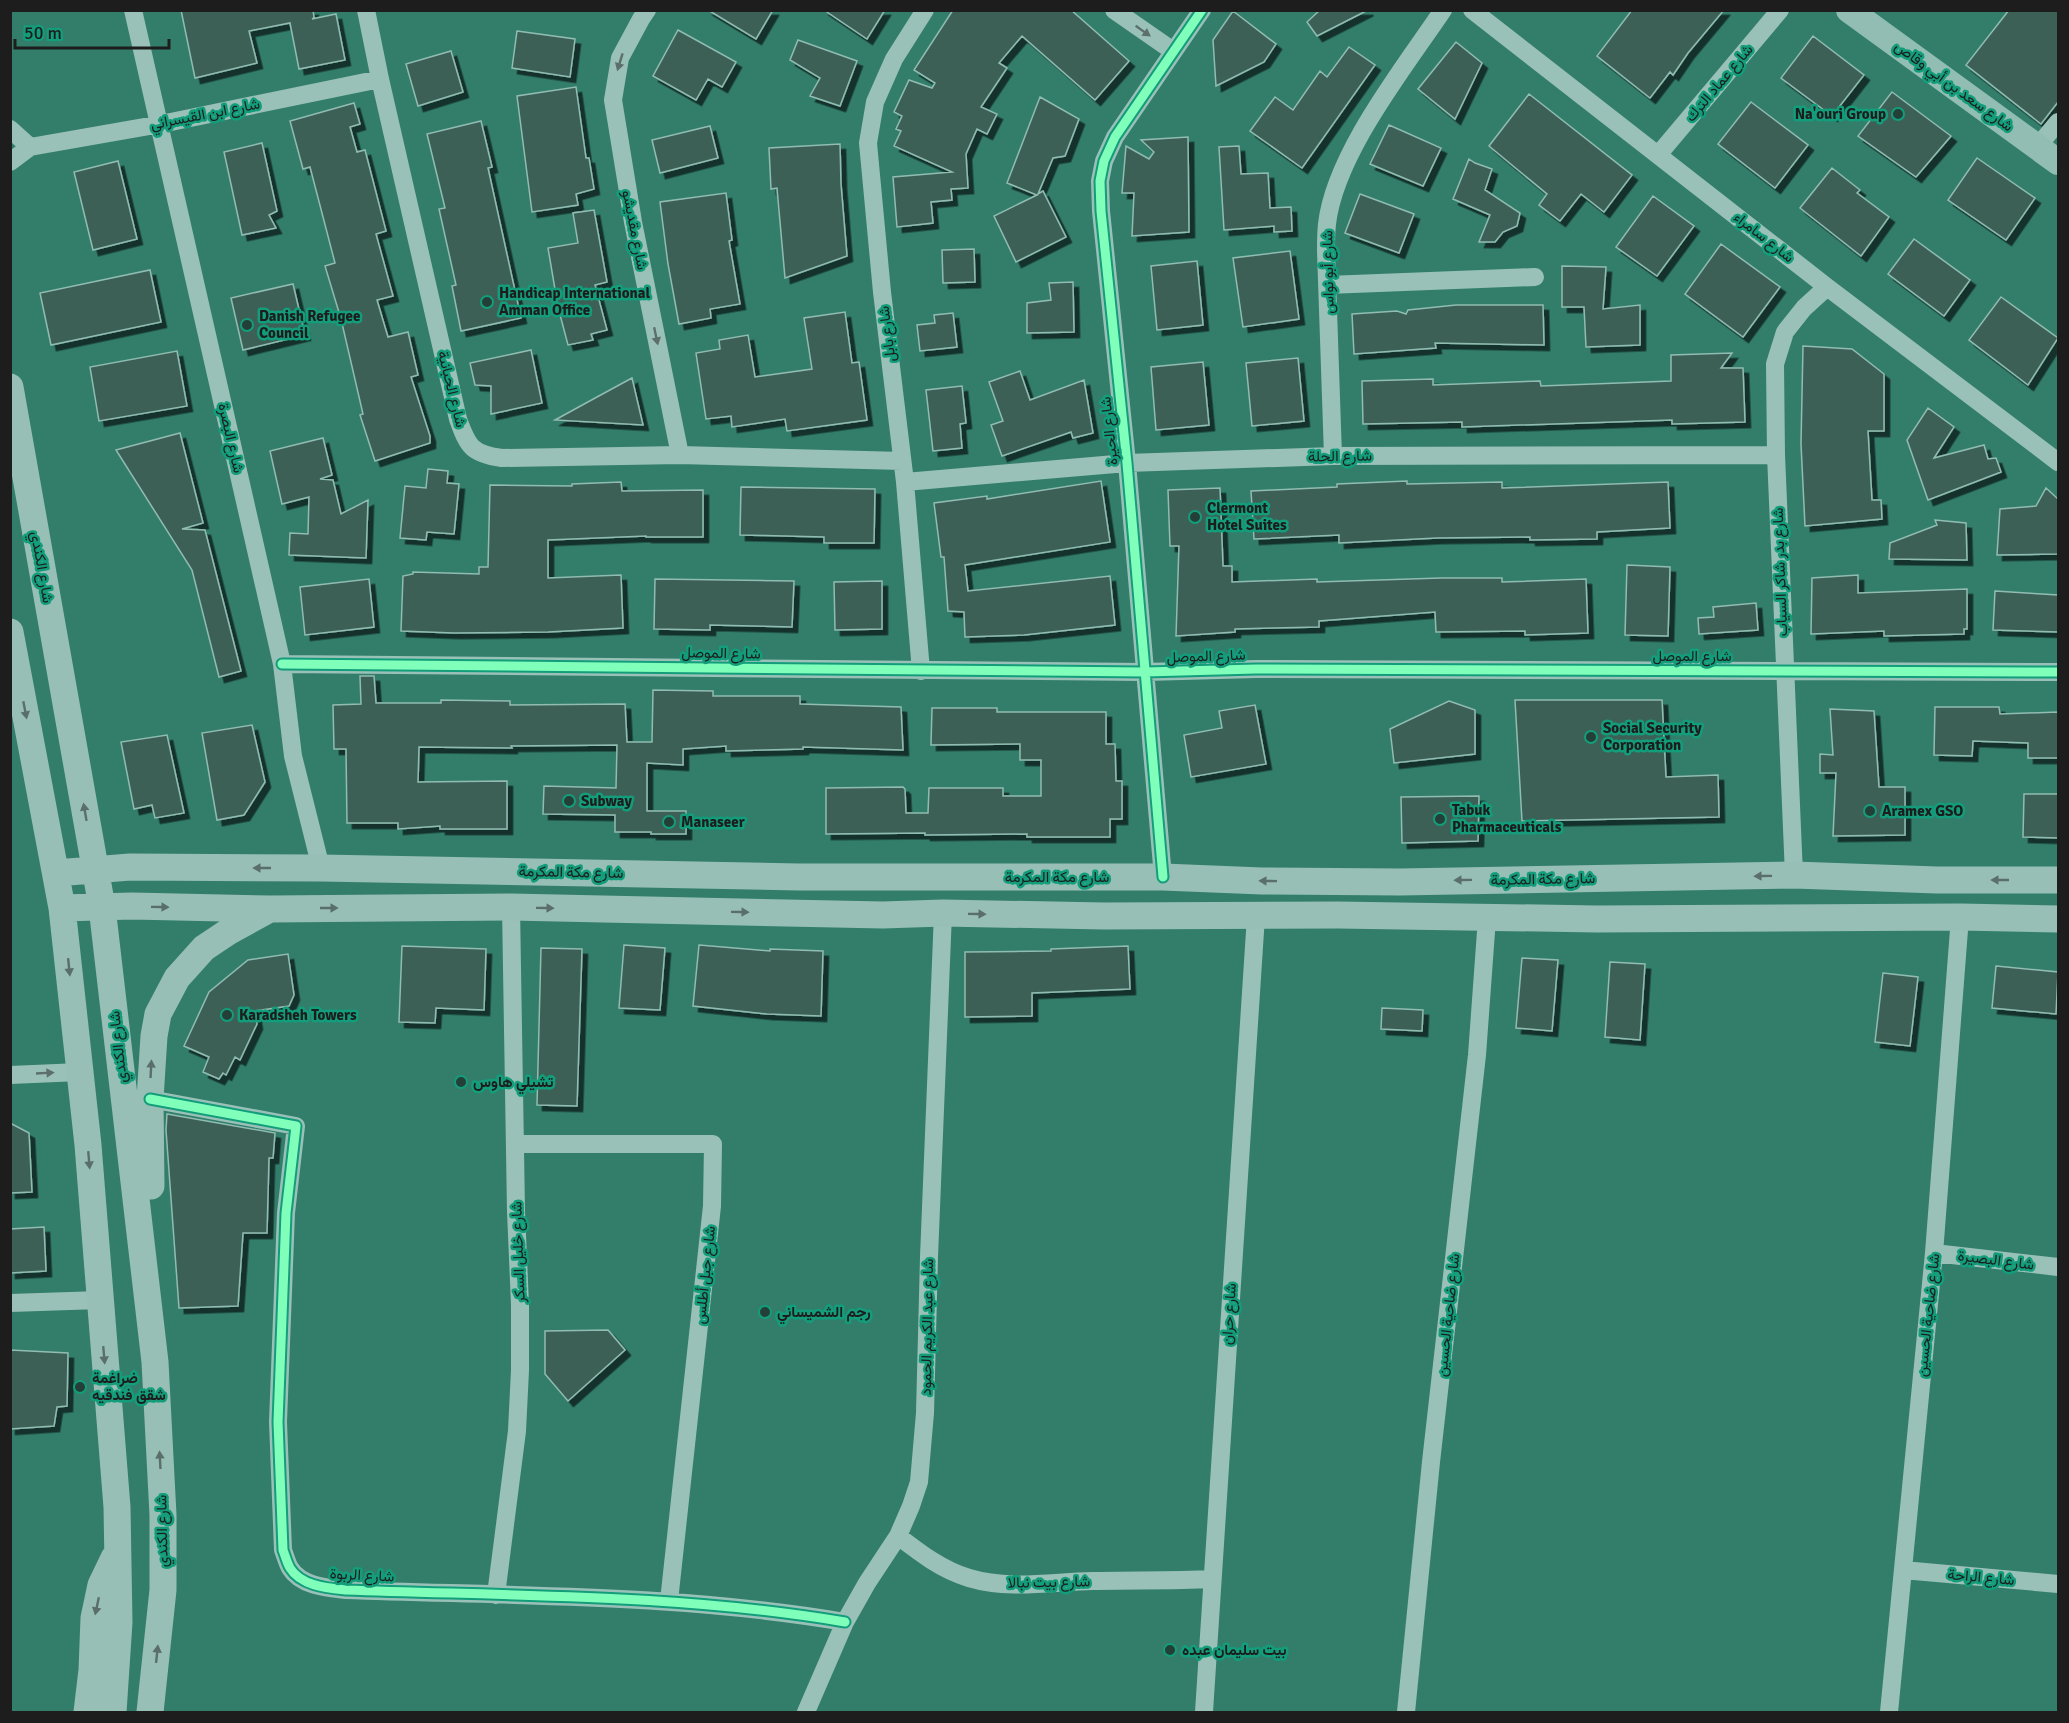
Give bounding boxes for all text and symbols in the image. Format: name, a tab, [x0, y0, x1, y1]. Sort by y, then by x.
scale bar	[15, 12, 170, 50]
text: 50 m	[24, 22, 62, 44]
one-way arrow	[1135, 25, 1151, 37]
street label: شارع سعد بن أبي وقاص	[1889, 37, 2017, 138]
street label: شارع عماد الترك	[1681, 41, 1758, 127]
one-way arrow	[615, 53, 624, 71]
street label: شارع ابن القيسراني	[149, 95, 262, 137]
place label: Na'ouri Group	[1795, 105, 1886, 123]
marker: Na'ouri Group	[1891, 107, 1905, 121]
street label: شارع مقديشو	[616, 189, 652, 272]
street label: شارع سامراء	[1729, 208, 1798, 268]
street label: شارع أبو نواس	[1318, 230, 1340, 314]
place label: Handicap International Amman Office	[499, 284, 650, 319]
marker: Handicap International Amman Office	[480, 295, 494, 309]
street label: شارع بابل	[875, 305, 901, 363]
place label: Danish Refugee Council	[259, 307, 360, 342]
marker: Danish Refugee Council	[240, 318, 254, 332]
one-way arrow	[652, 327, 661, 346]
street label: شارع الحبانية	[432, 349, 470, 430]
street label: شارع الحيرة	[1096, 395, 1124, 466]
street label: شارع البصرة	[212, 401, 248, 475]
street label: شارع الحلة	[1308, 446, 1372, 468]
place label: Clermont Hotel Suites	[1207, 499, 1287, 534]
street label: شارع بدر شاكر السياب	[1769, 507, 1793, 637]
marker: Clermont Hotel Suites	[1188, 510, 1202, 524]
street label: شارع الكندي	[23, 530, 57, 605]
street label: شارع الموصل	[681, 643, 761, 665]
street label: شارع الموصل	[1166, 646, 1246, 668]
street label: شارع الموصل	[1652, 647, 1732, 667]
one-way arrow	[21, 701, 30, 720]
place label: Social Security Corporation	[1603, 719, 1702, 754]
marker: Social Security Corporation	[1584, 730, 1598, 744]
place label: Subway	[581, 792, 632, 810]
marker: Subway	[562, 794, 576, 808]
place label: Tabuk Pharmaceuticals	[1452, 801, 1562, 836]
one-way arrow	[80, 802, 89, 821]
place label: Aramex GSO	[1882, 802, 1963, 820]
marker: Aramex GSO	[1863, 804, 1877, 818]
marker: Tabuk Pharmaceuticals	[1433, 812, 1447, 826]
place label: Manaseer	[681, 813, 745, 831]
marker: Manaseer	[662, 815, 676, 829]
street label: شارع مكة المكرمة	[518, 862, 624, 884]
one-way arrow	[253, 863, 272, 873]
street label: شارع مكة المكرمة	[1005, 868, 1109, 888]
street label: شارع مكة المكرمة	[1491, 869, 1596, 891]
one-way arrow	[1754, 871, 1773, 881]
one-way arrow	[1991, 875, 2010, 885]
one-way arrow	[1259, 876, 1278, 885]
one-way arrow	[1454, 876, 1473, 885]
one-way arrow	[151, 902, 170, 911]
one-way arrow	[319, 903, 338, 913]
one-way arrow	[535, 903, 554, 913]
one-way arrow	[730, 907, 749, 917]
one-way arrow	[967, 909, 986, 919]
one-way arrow	[64, 957, 73, 976]
place label: Karadsheh Towers	[239, 1006, 357, 1024]
marker: Karadsheh Towers	[220, 1008, 234, 1022]
street label: شارع الكندي	[105, 1009, 135, 1084]
one-way arrow	[147, 1059, 156, 1078]
one-way arrow	[36, 1069, 55, 1078]
place label: تشيلي هاوس	[473, 1073, 554, 1095]
marker: تشيلي هاوس	[454, 1075, 468, 1089]
one-way arrow	[84, 1151, 94, 1170]
street label: شارع خليل السكر	[507, 1201, 531, 1304]
street label: شارع جبل أطلس	[691, 1225, 721, 1325]
street label: شارع البصيرة	[1956, 1246, 2035, 1276]
street label: شارع ضاحية الحسين	[1433, 1252, 1465, 1378]
street label: شارع ضاحية الحسين	[1913, 1252, 1945, 1378]
street label: شارع عبد الكريم الحمود	[917, 1258, 939, 1396]
street label: شارع حران	[1218, 1282, 1242, 1346]
place label: رجم الشميساني	[777, 1303, 871, 1325]
marker: رجم الشميساني	[758, 1305, 772, 1319]
one-way arrow	[99, 1345, 109, 1364]
place label: ضراغمة شقق فندقيه	[92, 1369, 166, 1404]
marker: ضراغمة شقق فندقيه	[73, 1380, 87, 1394]
one-way arrow	[156, 1450, 165, 1469]
street label: شارع الكندي	[152, 1494, 176, 1567]
street label: شارع الربوة	[329, 1564, 395, 1588]
street label: شارع الراحة	[1946, 1565, 2015, 1591]
street label: شارع بيت نبالا	[1008, 1572, 1091, 1594]
one-way arrow	[92, 1597, 101, 1616]
place label: بيت سليمان عبده	[1182, 1641, 1287, 1659]
marker: بيت سليمان عبده	[1163, 1643, 1177, 1657]
one-way arrow	[152, 1645, 162, 1664]

